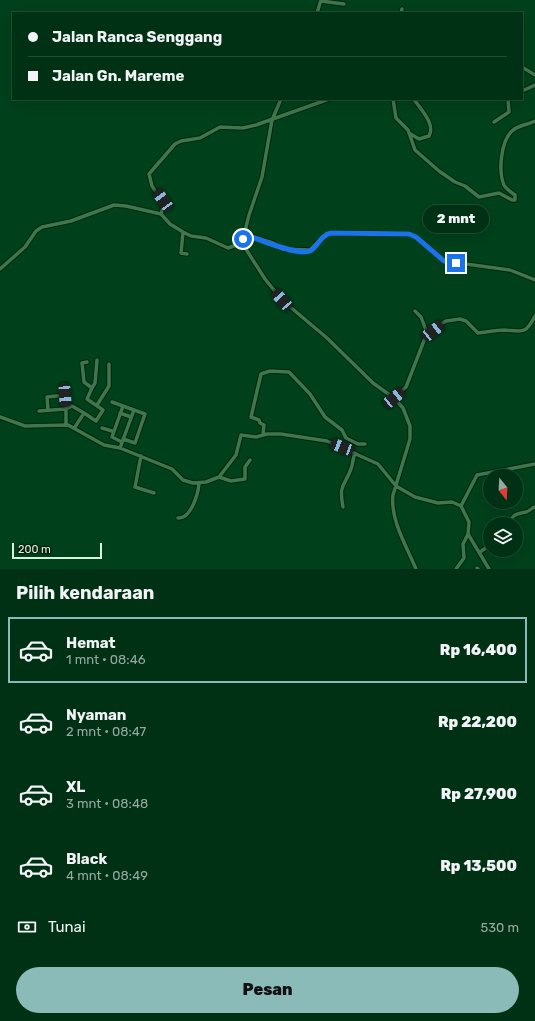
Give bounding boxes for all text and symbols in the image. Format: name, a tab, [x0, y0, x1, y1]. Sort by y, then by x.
text: Jalan Ranca Senggang	[52, 28, 222, 46]
text: Jalan Gn. Mareme	[52, 67, 184, 85]
car	[151, 187, 175, 213]
callout: 2 mnt	[423, 205, 489, 233]
text: 2 mnt	[437, 211, 475, 226]
route start	[234, 230, 252, 248]
route end	[447, 254, 465, 272]
car	[270, 287, 294, 313]
car	[420, 319, 446, 343]
car	[58, 383, 72, 407]
car	[381, 386, 407, 410]
car	[329, 437, 355, 457]
north arrow	[483, 469, 523, 509]
map controls	[483, 469, 523, 557]
button: layers	[483, 517, 523, 557]
scale bar	[12, 541, 102, 560]
text: 200 m	[18, 543, 51, 556]
text: Pilih kendaraan	[16, 582, 154, 604]
icon: car	[18, 632, 54, 668]
text: Hemat	[66, 634, 116, 652]
text: Rp 16,400	[440, 641, 517, 659]
text: 1 mnt · 08:46	[66, 652, 146, 667]
icon: car	[18, 704, 54, 740]
text: Nyaman	[66, 706, 127, 724]
text: Rp 22,200	[438, 713, 517, 731]
text: 2 mnt · 08:47	[66, 724, 146, 739]
icon: car	[18, 776, 54, 812]
text: XL	[66, 778, 85, 796]
text: Rp 27,900	[441, 785, 517, 803]
text: 3 mnt · 08:48	[66, 796, 148, 811]
icon: car	[18, 848, 54, 884]
text: Black	[66, 850, 107, 868]
text: Rp 13,500	[440, 857, 517, 875]
text: 4 mnt · 08:49	[66, 868, 148, 883]
icon: cash	[16, 916, 38, 938]
text: Tunai	[48, 918, 86, 936]
text: 530 m	[480, 920, 519, 935]
button: Pesan	[16, 967, 519, 1013]

